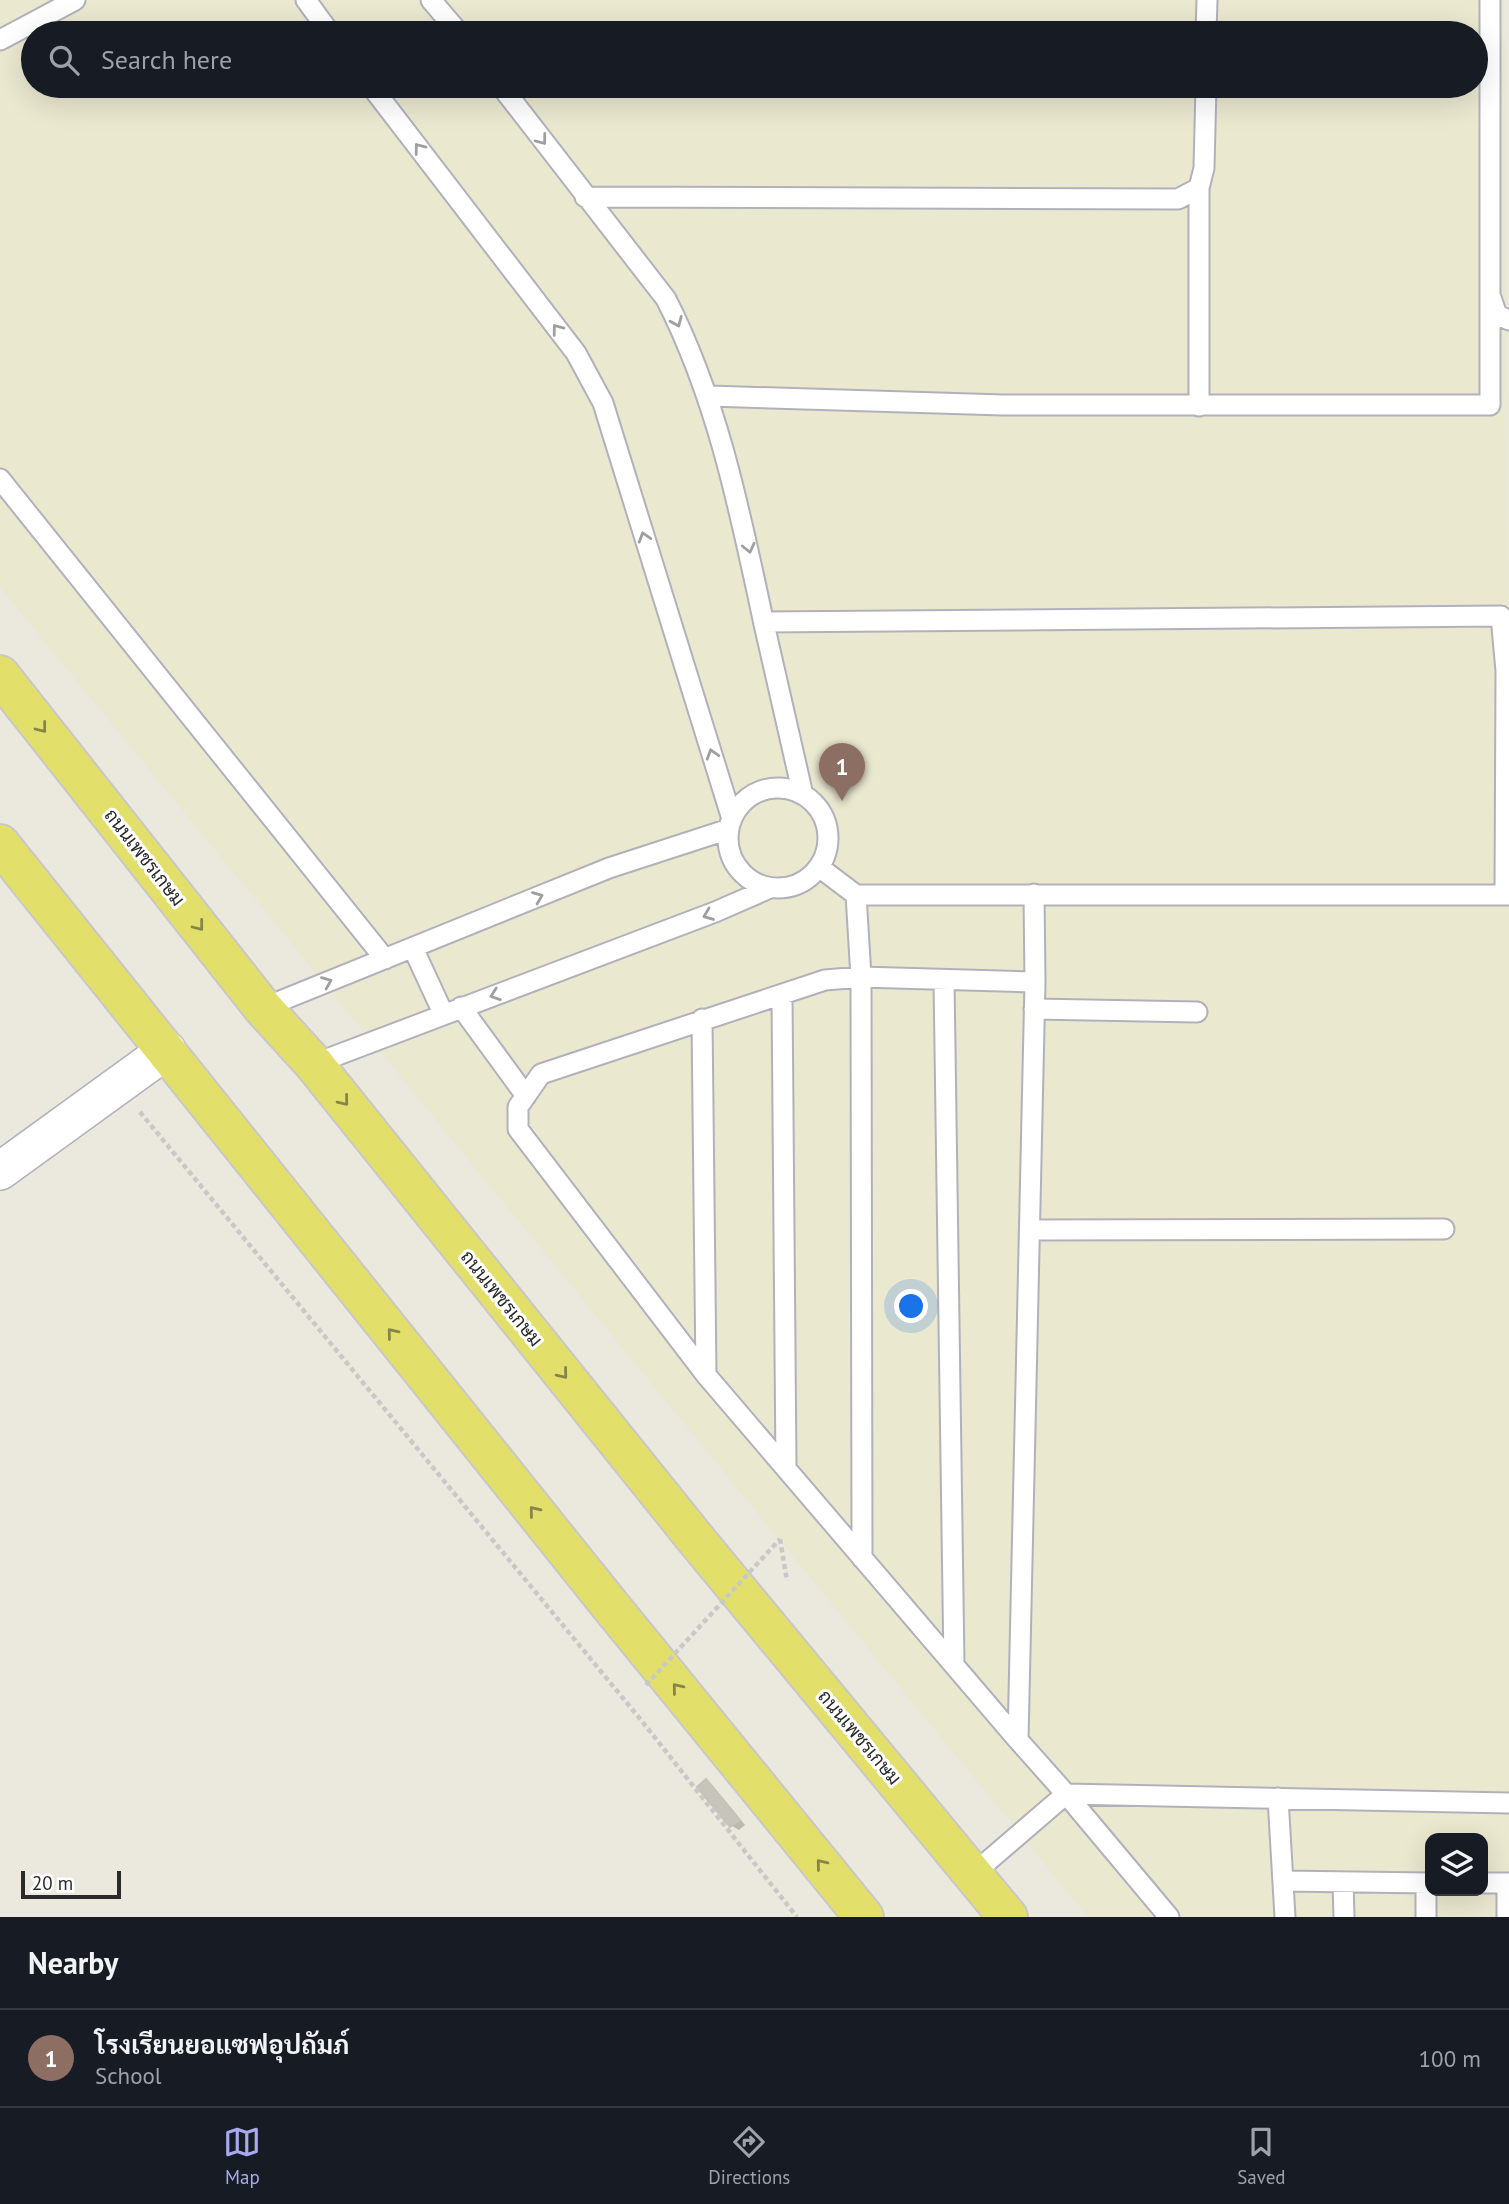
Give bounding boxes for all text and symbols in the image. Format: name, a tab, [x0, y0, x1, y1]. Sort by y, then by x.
search box	[21, 21, 1488, 98]
icon: search	[45, 41, 83, 79]
text: Search here	[101, 43, 232, 76]
one-way arrow	[534, 132, 546, 145]
one-way arrow	[414, 144, 427, 156]
one-way arrow	[669, 315, 683, 328]
one-way arrow	[553, 324, 566, 337]
one-way arrow	[638, 531, 653, 543]
one-way arrow	[741, 542, 755, 554]
one-way arrow	[34, 721, 47, 733]
pin: 1	[819, 743, 865, 801]
one-way arrow	[705, 748, 720, 760]
street label: ถนนเพชรเกษม	[100, 804, 190, 910]
one-way arrow	[531, 892, 543, 906]
one-way arrow	[702, 907, 714, 921]
one-way arrow	[190, 918, 203, 930]
one-way arrow	[320, 977, 332, 991]
one-way arrow	[489, 986, 501, 1000]
one-way arrow	[335, 1093, 348, 1105]
street label: ถนนเพชรเกษม	[456, 1245, 548, 1351]
your location	[894, 1289, 928, 1323]
one-way arrow	[388, 1329, 401, 1341]
one-way arrow	[554, 1366, 567, 1378]
one-way arrow	[530, 1506, 543, 1519]
one-way arrow	[673, 1683, 685, 1696]
street label: ถนนเพชรเกษม	[813, 1685, 907, 1789]
map controls	[1425, 1833, 1488, 1896]
button: layers	[1425, 1833, 1488, 1896]
one-way arrow	[817, 1860, 829, 1873]
scale bar	[21, 1868, 121, 1900]
text: 20 m	[32, 1871, 73, 1895]
text: Nearby	[28, 1943, 118, 1982]
text: โรงเรียนยอแซฟอุปถัมภ์	[95, 2028, 350, 2061]
text: 1	[44, 2044, 58, 2073]
text: 100 m	[1419, 2044, 1481, 2073]
text: School	[95, 2061, 162, 2090]
tab: Map	[223, 2123, 261, 2189]
tab: Directions	[708, 2123, 790, 2189]
tab: Saved	[1237, 2123, 1286, 2189]

